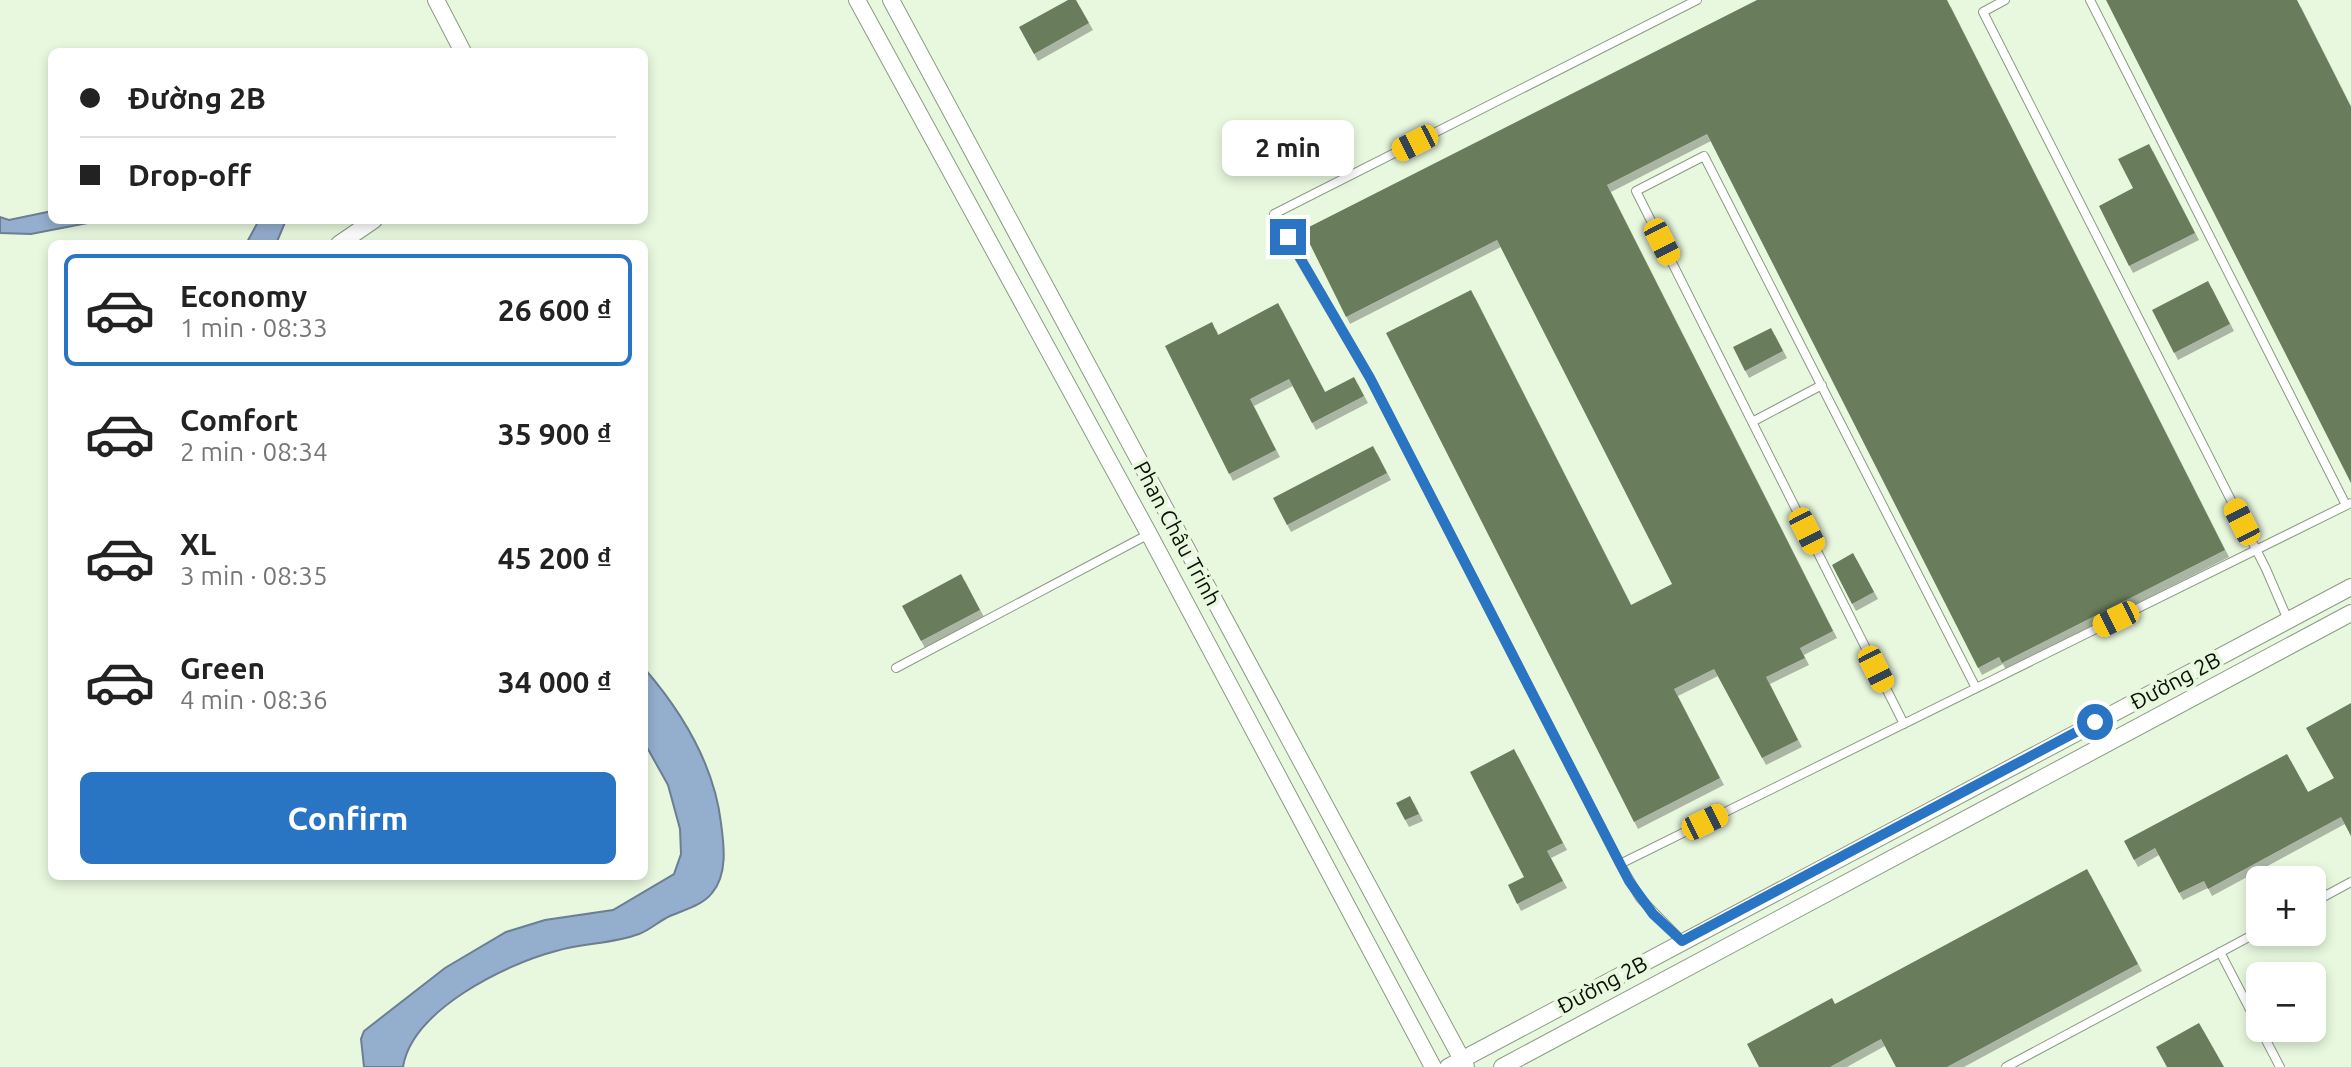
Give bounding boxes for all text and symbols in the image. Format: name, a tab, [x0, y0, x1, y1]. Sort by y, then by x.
text: Đường 2B	[128, 81, 266, 115]
callout: 2 min	[1222, 121, 1354, 177]
car	[1388, 121, 1442, 165]
text: 2 min	[1255, 133, 1321, 162]
text: Drop-off	[128, 158, 251, 192]
car	[1640, 215, 1684, 269]
route end	[1270, 219, 1306, 255]
icon: car	[84, 274, 156, 346]
text: Economy	[180, 279, 307, 313]
text: 26 600 ₫	[498, 293, 612, 327]
text: 1 min · 08:33	[180, 313, 328, 342]
icon: car	[84, 398, 156, 470]
text: Comfort	[180, 403, 298, 437]
text: 35 900 ₫	[498, 417, 612, 451]
text: 2 min · 08:34	[180, 437, 328, 466]
street label: Phan Châu Trinh	[1129, 457, 1227, 609]
car	[2220, 495, 2264, 549]
car	[1785, 504, 1829, 558]
icon: car	[84, 522, 156, 594]
text: XL	[180, 527, 216, 561]
text: 45 200 ₫	[498, 541, 612, 575]
text: 3 min · 08:35	[180, 561, 328, 590]
car	[2089, 598, 2143, 640]
car	[1854, 642, 1898, 696]
icon: car	[84, 646, 156, 718]
street label: Đường 2B	[2126, 646, 2224, 714]
text: Green	[180, 651, 265, 685]
text: 34 000 ₫	[498, 665, 612, 699]
text: 4 min · 08:36	[180, 685, 328, 714]
route start	[2077, 704, 2113, 740]
button: Confirm	[80, 772, 616, 864]
car	[1678, 801, 1732, 843]
map controls	[2246, 866, 2326, 1042]
button: +	[2246, 866, 2326, 946]
street label: Đường 2B	[1553, 950, 1651, 1018]
button: −	[2246, 962, 2326, 1042]

